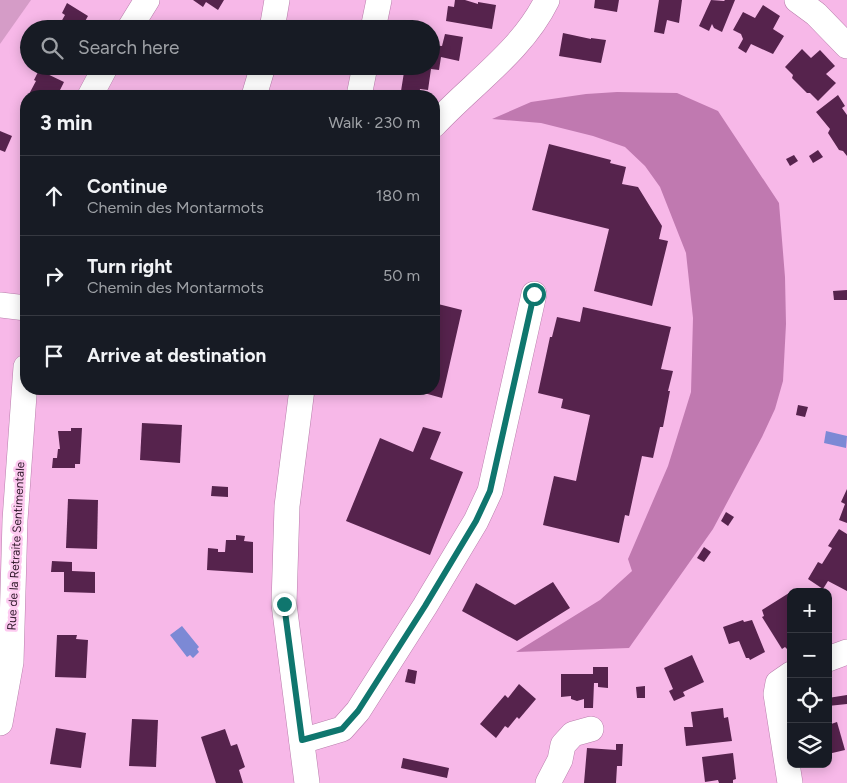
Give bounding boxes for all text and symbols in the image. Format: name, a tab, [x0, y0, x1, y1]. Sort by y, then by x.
search box	[20, 20, 440, 75]
icon: search	[38, 34, 66, 62]
text: Search here	[78, 36, 180, 59]
text: 3 min	[40, 110, 92, 135]
text: Walk · 230 m	[328, 113, 420, 132]
text: Continue	[87, 175, 167, 198]
icon: ahead	[40, 182, 68, 210]
text: 180 m	[376, 186, 420, 205]
text: Chemin des Montarmots	[87, 198, 264, 217]
text: Turn right	[87, 255, 173, 278]
icon: right	[40, 262, 68, 290]
text: 50 m	[383, 266, 420, 285]
text: Chemin des Montarmots	[87, 278, 264, 297]
route start	[523, 283, 546, 306]
icon: arrive	[40, 342, 68, 370]
text: Arrive at destination	[87, 344, 266, 367]
street label: Rue de la Retraite Sentimentale	[5, 461, 27, 631]
map controls	[787, 588, 832, 768]
button: +	[787, 588, 832, 633]
route end	[273, 593, 296, 616]
button: −	[787, 633, 832, 678]
button: locate	[787, 678, 832, 723]
button: layers	[787, 723, 832, 768]

